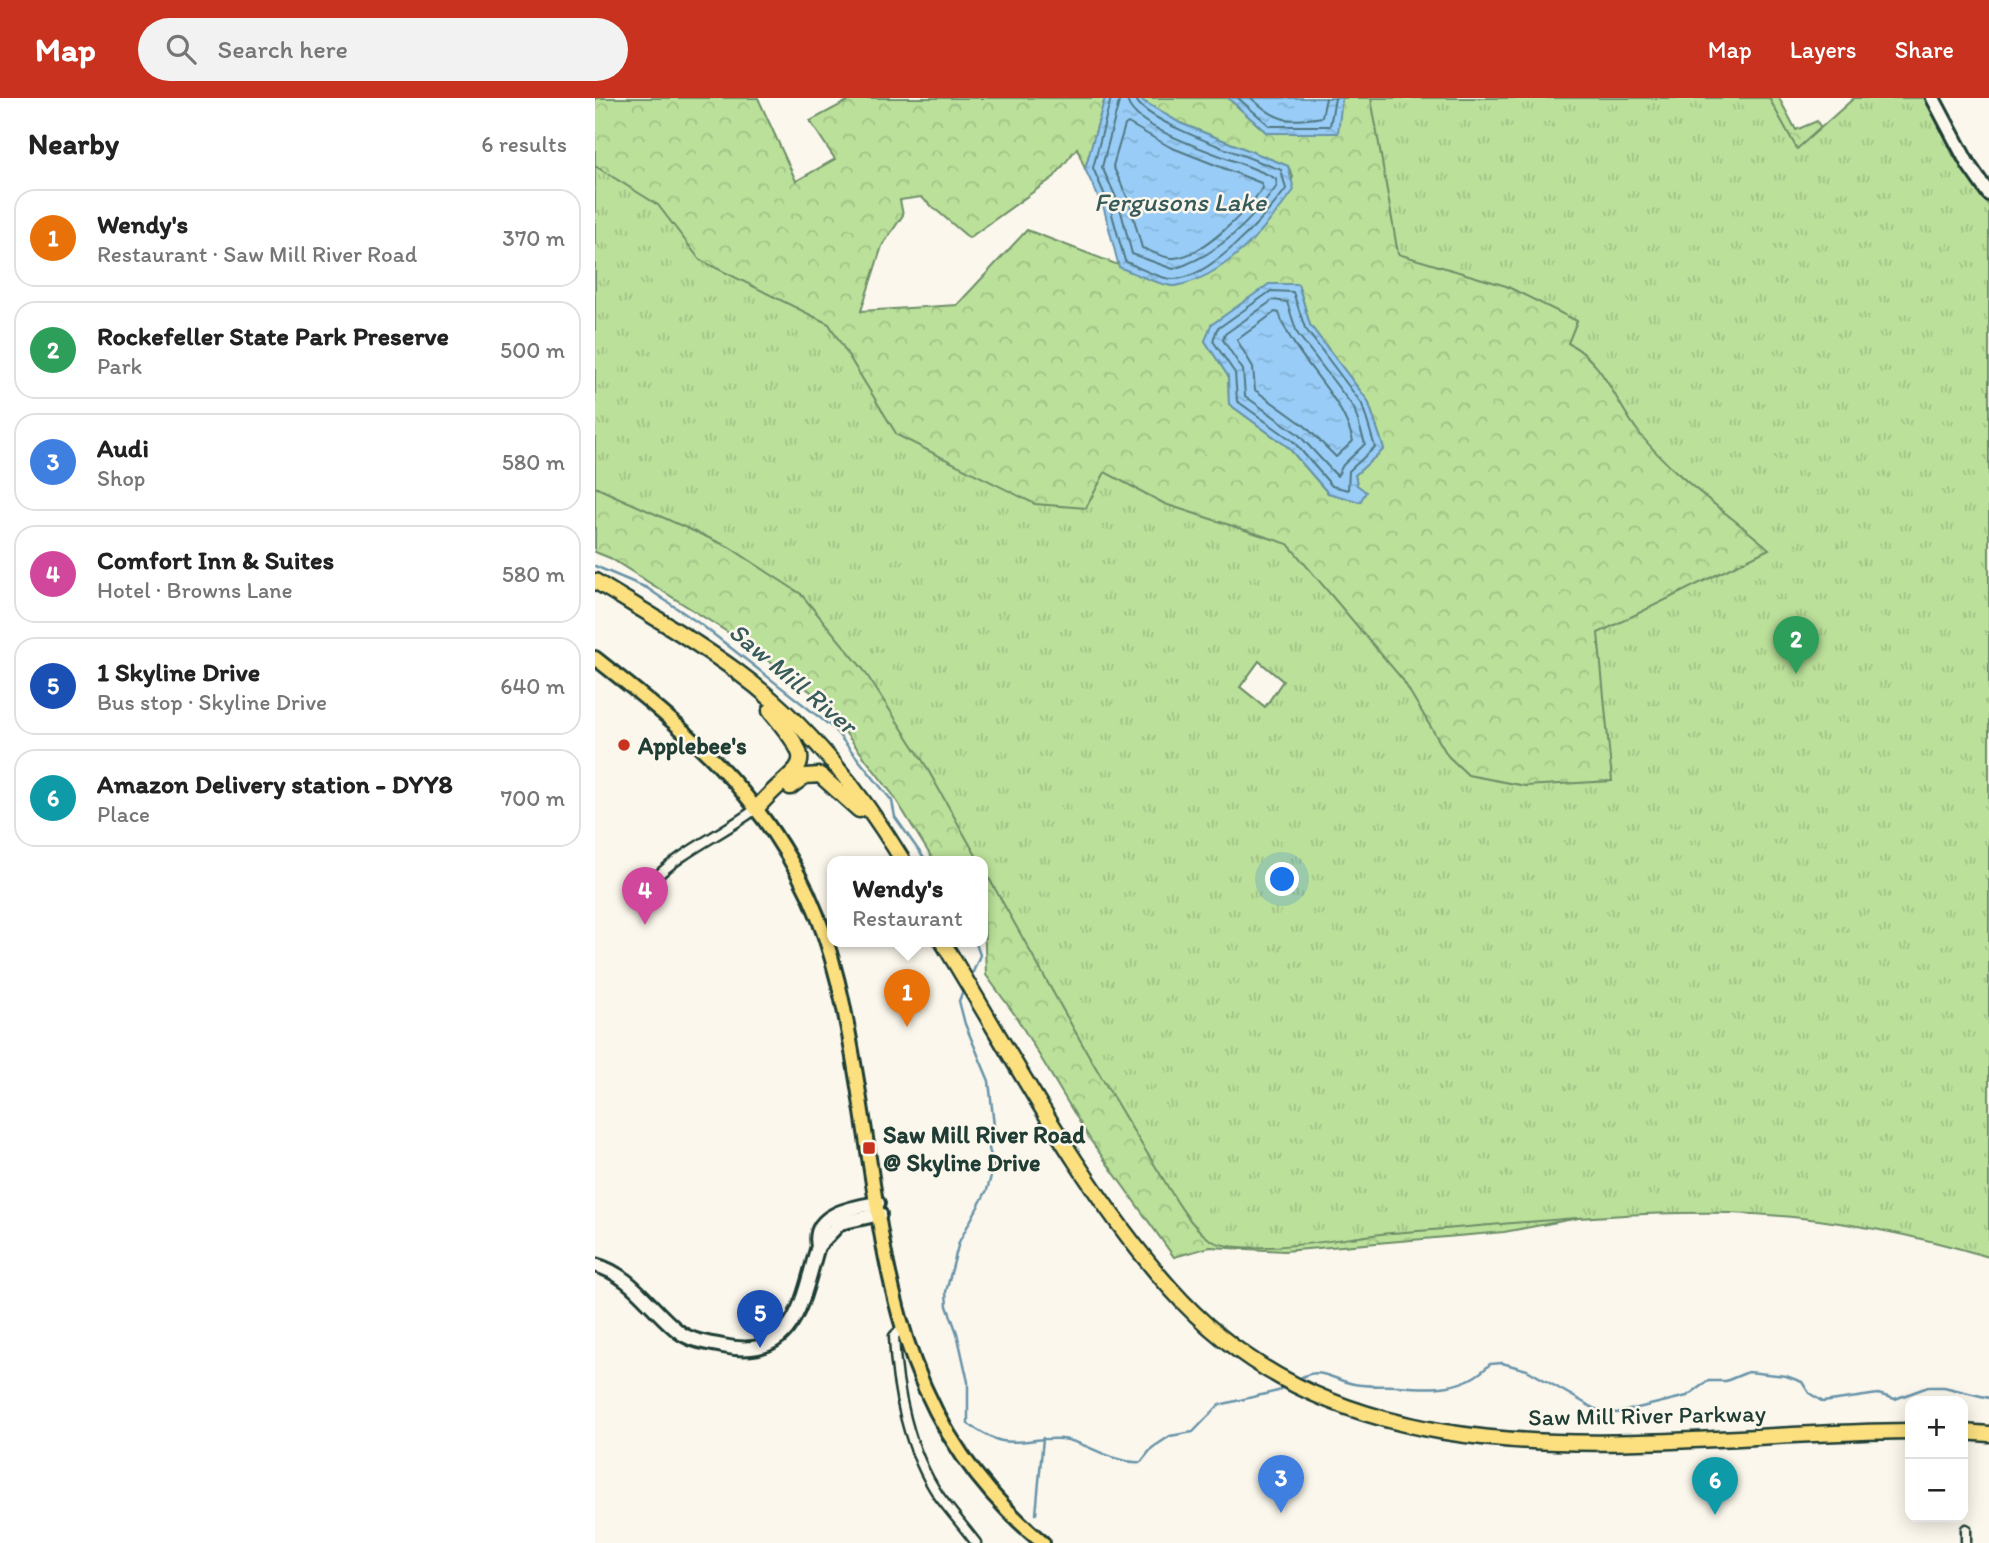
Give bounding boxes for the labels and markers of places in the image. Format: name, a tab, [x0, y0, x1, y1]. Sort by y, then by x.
pin: 2	[1773, 616, 1819, 674]
place label: Applebee's	[637, 731, 747, 761]
marker: Applebee's	[616, 737, 632, 753]
pin: 4	[622, 867, 668, 925]
pin: 1	[884, 969, 930, 1027]
place label: Saw Mill River Road @ Skyline Drive	[883, 1120, 1086, 1178]
marker: Saw Mill River Road @ Skyline Drive	[861, 1140, 877, 1156]
pin: 5	[737, 1290, 783, 1348]
pin: 3	[1258, 1455, 1304, 1513]
pin: 6	[1692, 1457, 1738, 1515]

